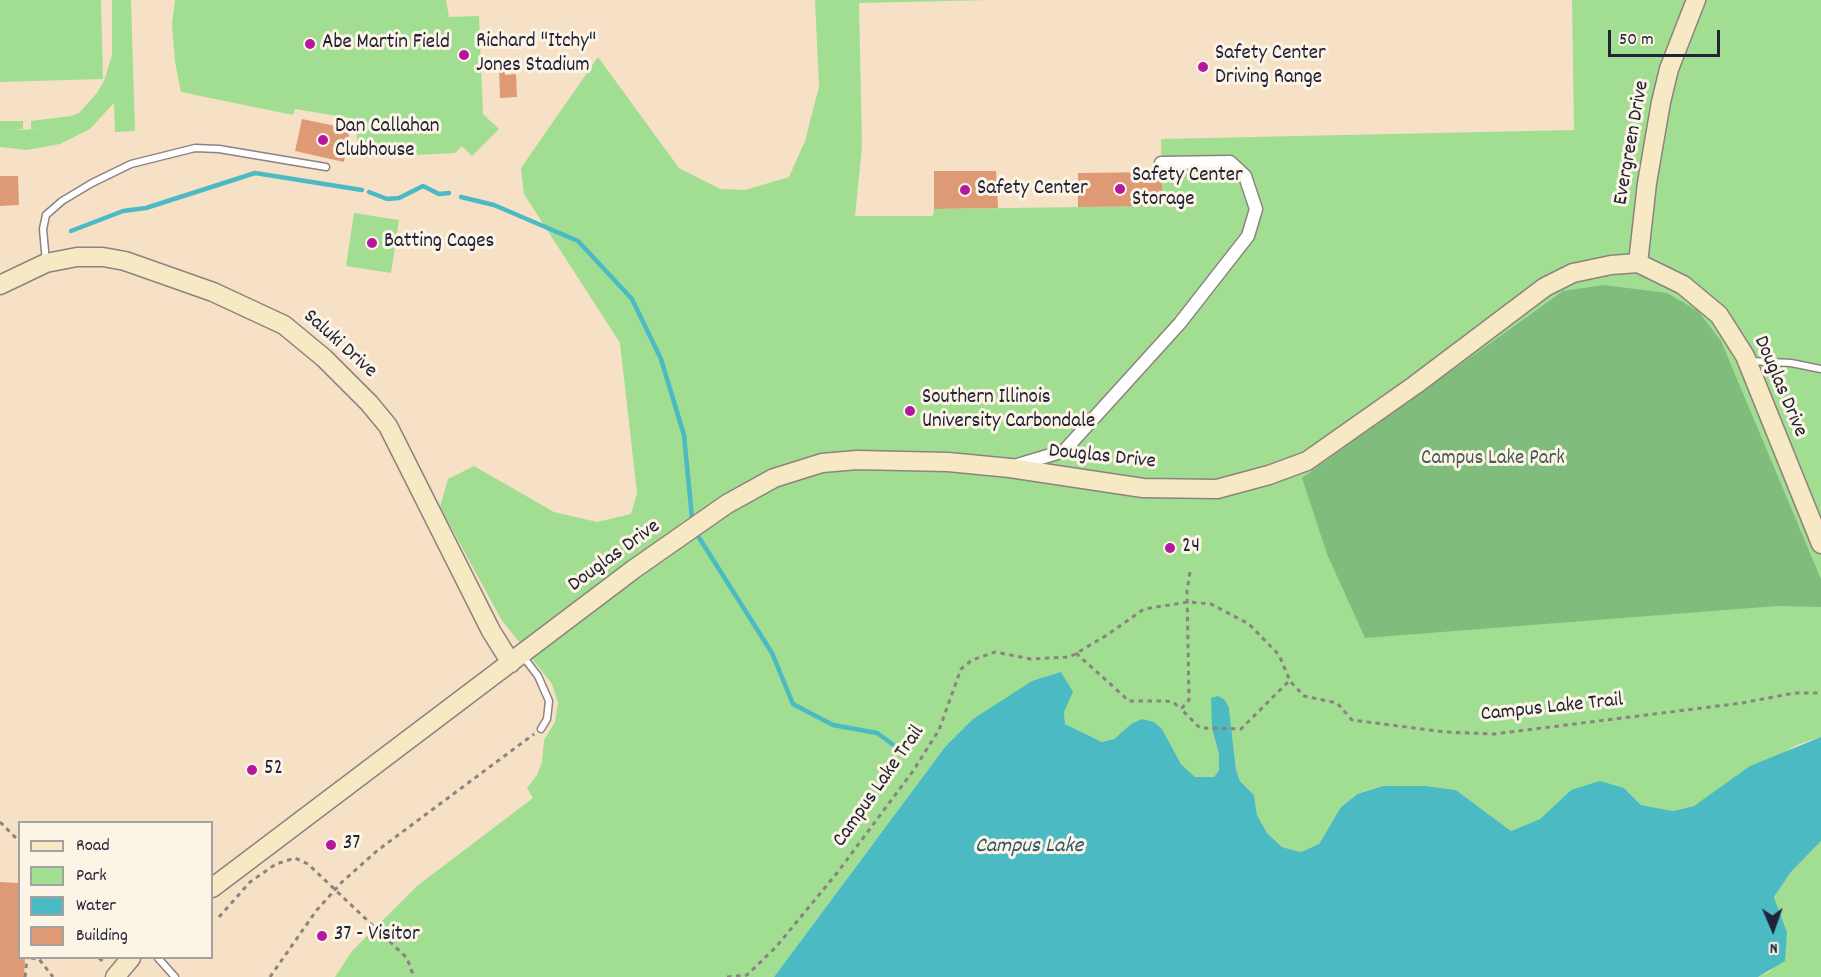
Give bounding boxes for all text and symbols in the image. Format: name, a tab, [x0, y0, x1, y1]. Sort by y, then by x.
scale bar	[1611, 18, 1724, 56]
text: 50 m	[1619, 28, 1654, 53]
place label: Richard "Itchy" Jones Stadium	[476, 30, 596, 80]
place label: Abe Martin Field	[322, 31, 450, 57]
marker: Abe Martin Field	[303, 37, 317, 51]
place label: Safety Center Driving Range	[1215, 42, 1326, 92]
marker: Richard "Itchy" Jones Stadium	[457, 48, 471, 62]
marker: Safety Center Driving Range	[1196, 60, 1210, 74]
street label: Evergreen Drive	[1610, 79, 1656, 207]
place label: Dan Callahan Clubhouse	[335, 115, 439, 165]
marker: Dan Callahan Clubhouse	[316, 133, 330, 147]
place label: Safety Center Storage	[1132, 164, 1243, 214]
place label: Safety Center	[977, 177, 1088, 203]
marker: Safety Center Storage	[1113, 182, 1127, 196]
marker: Safety Center	[958, 183, 972, 197]
place label: Batting Cages	[384, 230, 494, 256]
marker: Batting Cages	[365, 236, 379, 250]
street label: Saluki Drive	[297, 305, 381, 385]
street label: Douglas Drive	[1746, 333, 1812, 441]
place label: Southern Illinois University Carbondale	[922, 386, 1095, 436]
marker: Southern Illinois University Carbondale	[903, 404, 917, 418]
street label: Douglas Drive	[1047, 440, 1157, 476]
park label: Campus Lake Park	[1421, 447, 1565, 473]
street label: Douglas Drive	[564, 515, 666, 599]
place label: 24	[1182, 535, 1200, 561]
marker: 24	[1163, 541, 1177, 555]
street label: Campus Lake Trail	[1480, 689, 1624, 729]
street label: Campus Lake Trail	[829, 721, 931, 853]
place label: 52	[264, 757, 283, 783]
marker: 52	[245, 763, 259, 777]
legend	[18, 821, 213, 959]
place label: 37	[343, 832, 360, 858]
text: Road	[76, 834, 110, 859]
water label: Campus Lake	[975, 835, 1083, 861]
marker: 37	[324, 838, 338, 852]
text: Park	[76, 864, 107, 889]
text: Water	[76, 894, 116, 919]
north arrow	[1743, 899, 1803, 959]
place label: 37 - Visitor	[334, 923, 420, 949]
text: Building	[76, 924, 128, 949]
marker: 37 - Visitor	[315, 929, 329, 943]
text: N	[1769, 936, 1778, 959]

